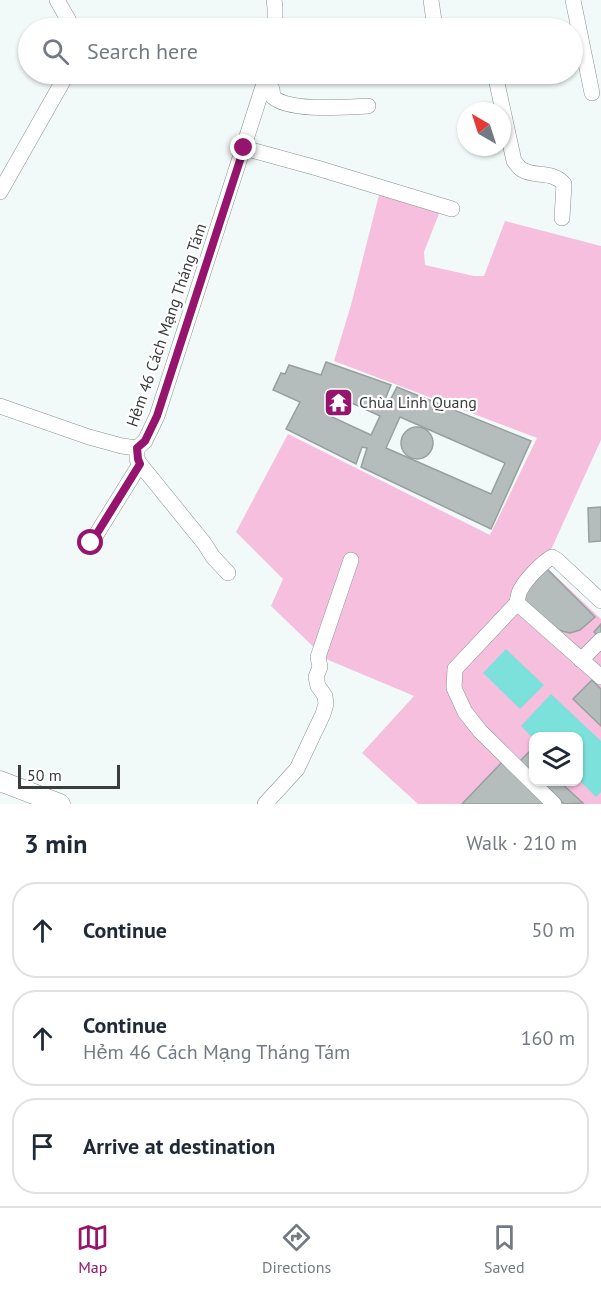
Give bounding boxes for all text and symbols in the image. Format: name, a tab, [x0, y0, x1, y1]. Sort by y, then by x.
search box	[18, 18, 583, 84]
icon: search	[39, 35, 72, 68]
text: Search here	[87, 37, 198, 65]
north arrow	[457, 102, 511, 156]
route end	[230, 134, 256, 160]
street label: Hẻm 46 Cách Mạng Tháng Tám	[122, 221, 210, 429]
temple icon: Chùa Linh Quang	[322, 386, 354, 418]
place label: Chùa Linh Quang	[359, 392, 477, 412]
route start	[77, 529, 103, 555]
map controls	[529, 732, 583, 786]
button: layers	[529, 732, 583, 786]
scale bar	[18, 762, 120, 790]
text: 50 m	[27, 765, 62, 785]
text: 3 min	[24, 827, 87, 860]
text: Walk · 210 m	[466, 830, 577, 856]
icon: ahead	[26, 914, 59, 947]
text: Continue	[83, 916, 167, 944]
text: 50 m	[532, 917, 575, 943]
text: Continue	[83, 1011, 167, 1039]
icon: ahead	[26, 1022, 59, 1055]
text: 160 m	[521, 1025, 575, 1051]
text: Hẻm 46 Cách Mạng Tháng Tám	[83, 1039, 350, 1065]
icon: arrive	[26, 1130, 59, 1163]
text: Arrive at destination	[83, 1132, 275, 1160]
tab: Map	[76, 1221, 109, 1277]
tab: Directions	[262, 1221, 331, 1277]
tab: Saved	[484, 1221, 525, 1277]

